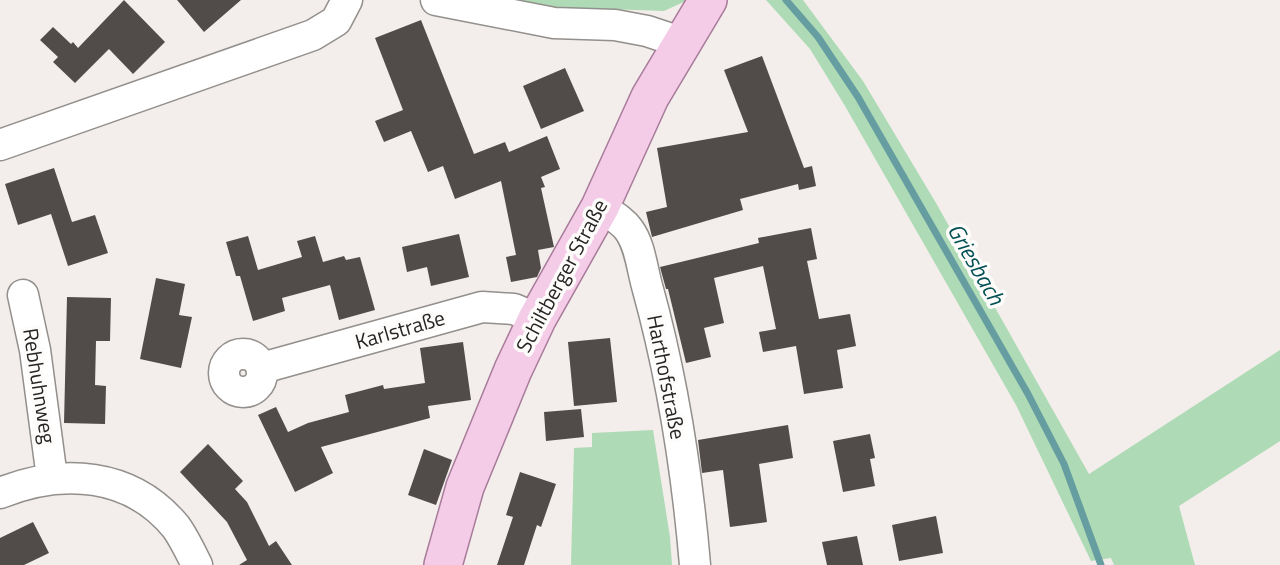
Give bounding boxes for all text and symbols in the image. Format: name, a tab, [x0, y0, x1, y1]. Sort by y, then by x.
street label: Schiltberger Straße	[507, 193, 615, 358]
water label: Griesbach	[939, 216, 1014, 312]
street label: Karlstraße	[351, 301, 448, 357]
street label: Harthofstraße	[639, 312, 695, 442]
street label: Rebhuhnweg	[15, 326, 65, 446]

